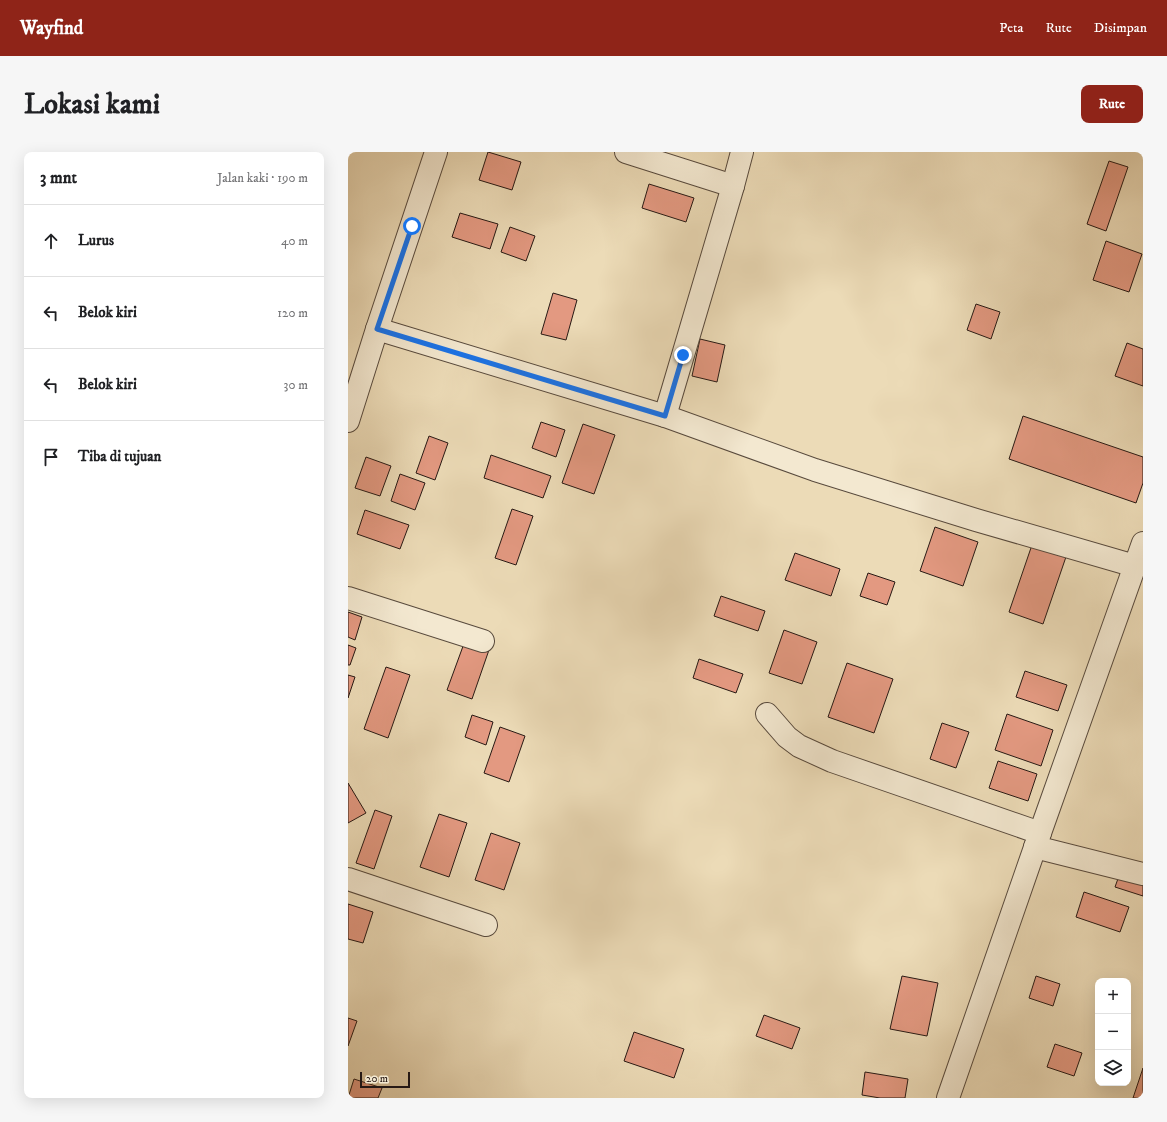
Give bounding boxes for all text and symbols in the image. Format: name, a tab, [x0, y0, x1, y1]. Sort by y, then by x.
text: Wayfind	[20, 17, 83, 40]
text: Peta	[999, 19, 1024, 37]
text: Rute	[1046, 19, 1072, 37]
text: Disimpan	[1094, 19, 1147, 37]
button: Rute	[1081, 85, 1143, 123]
text: Lokasi kami	[24, 87, 160, 122]
text: 3 mnt	[40, 167, 77, 189]
text: Jalan kaki · 190 m	[217, 170, 308, 186]
route start	[403, 217, 421, 235]
icon: ahead	[40, 230, 62, 252]
text: Lurus	[78, 231, 114, 250]
text: 40 m	[281, 233, 308, 249]
icon: left	[40, 302, 62, 324]
text: Belok kiri	[78, 303, 137, 322]
text: 120 m	[277, 305, 308, 321]
route end	[674, 346, 692, 364]
icon: left	[40, 374, 62, 396]
text: Belok kiri	[78, 375, 137, 394]
text: 30 m	[284, 377, 308, 393]
icon: arrive	[40, 446, 62, 468]
text: Tiba di tujuan	[78, 447, 161, 466]
map controls	[1095, 978, 1131, 1086]
button: +	[1095, 978, 1131, 1014]
button: −	[1095, 1014, 1131, 1050]
button: layers	[1095, 1050, 1131, 1086]
scale bar	[360, 1070, 410, 1089]
text: 20 m	[366, 1072, 388, 1086]

